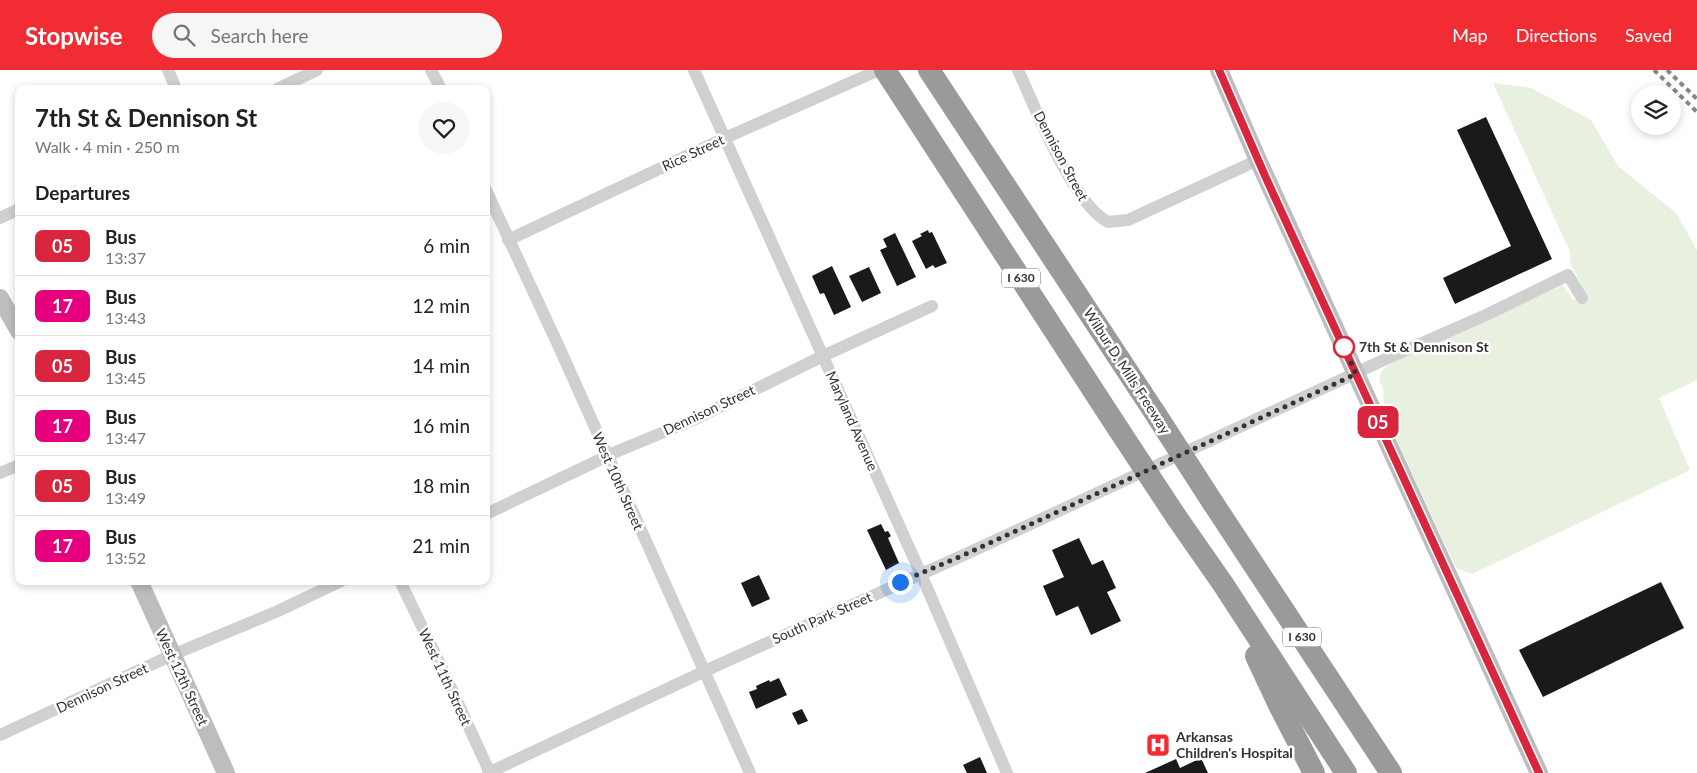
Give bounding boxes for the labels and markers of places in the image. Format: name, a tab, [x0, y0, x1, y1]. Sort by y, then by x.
marker: 7th St & Dennison St	[1333, 336, 1355, 358]
place label: 7th St & Dennison St	[1359, 338, 1489, 355]
place label: Arkansas Children's Hospital	[1175, 728, 1293, 761]
hospital icon: Arkansas Children's Hospital	[1145, 732, 1171, 758]

